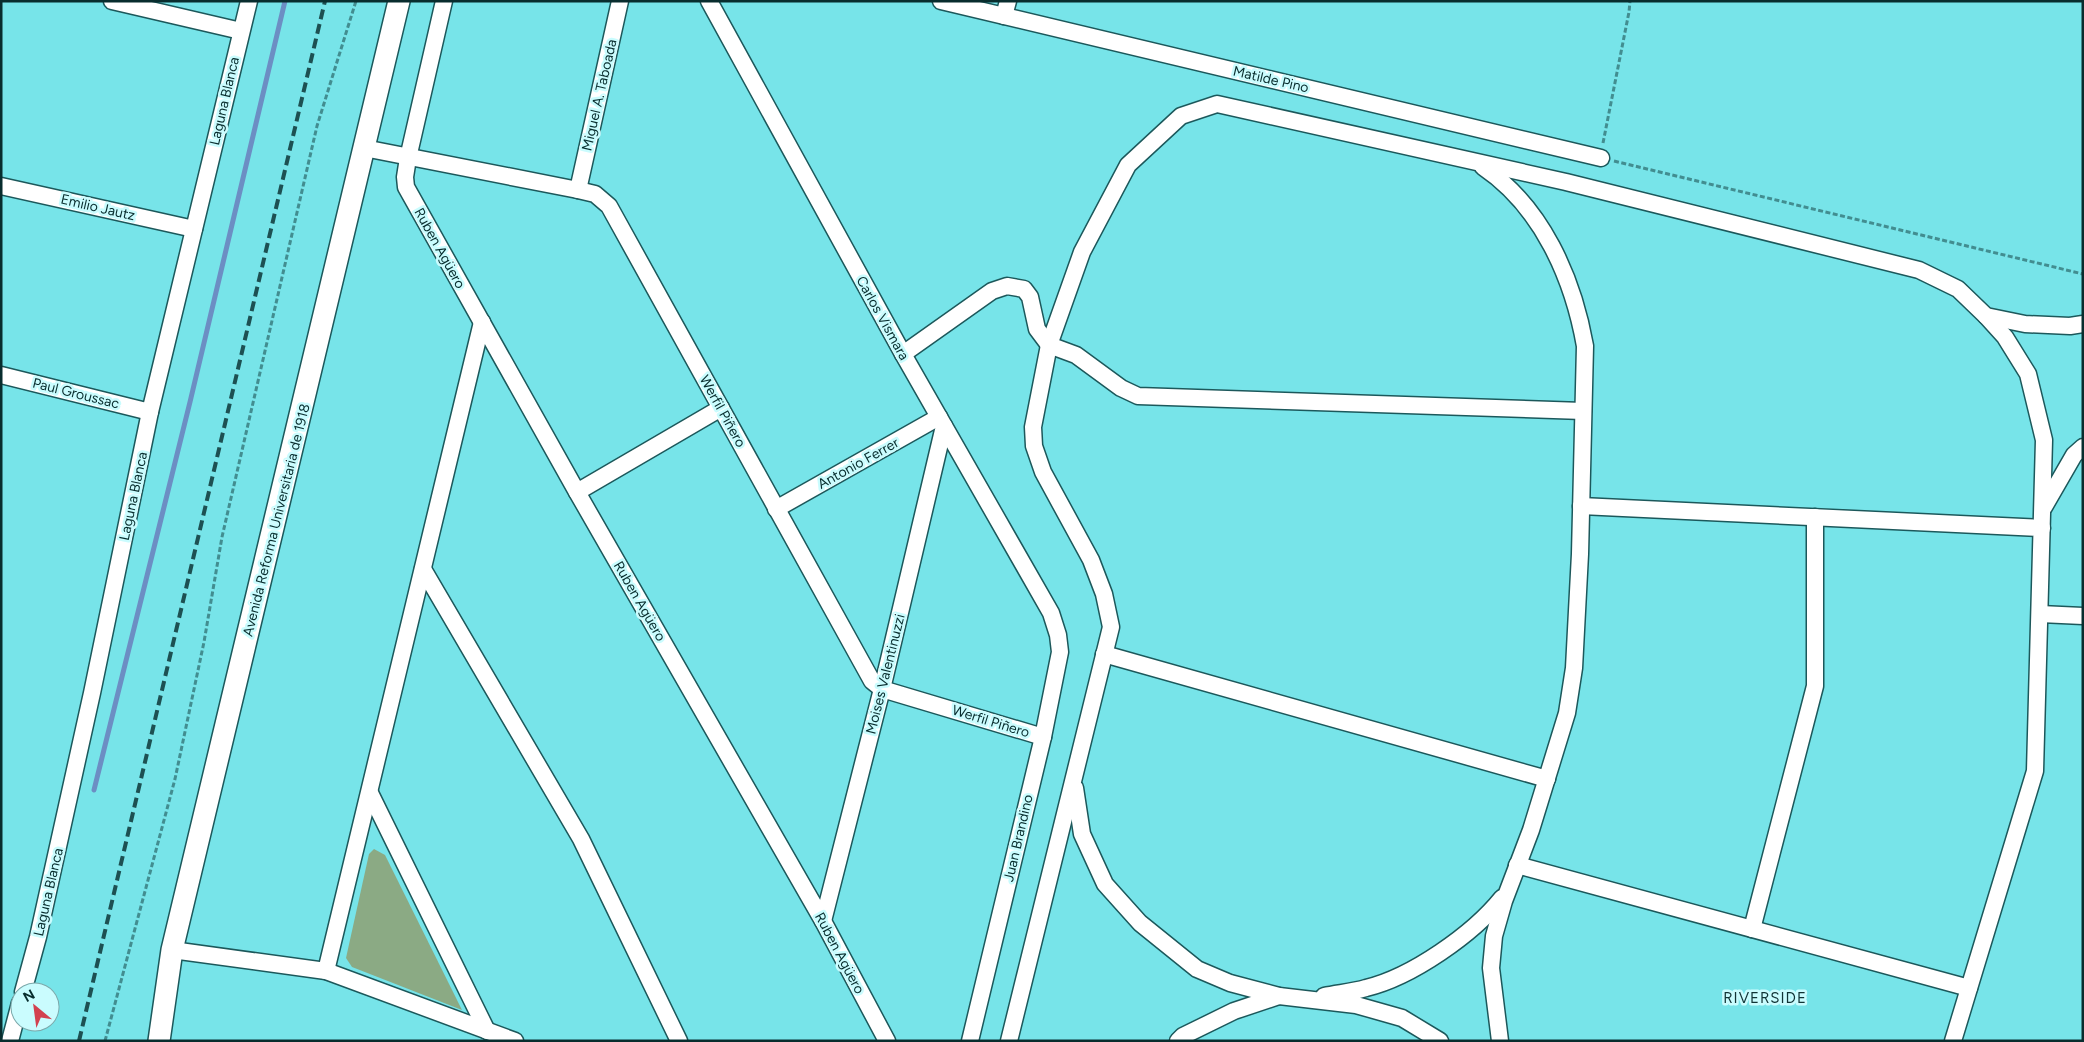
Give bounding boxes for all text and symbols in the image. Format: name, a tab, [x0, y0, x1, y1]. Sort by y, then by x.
street label: Miguel A. Taboada	[578, 38, 621, 153]
street label: Laguna Blanca	[206, 55, 243, 147]
street label: Matilde Pino	[1231, 63, 1310, 96]
street label: Emilio Jautz	[59, 191, 137, 224]
street label: Ruben Agüero	[410, 205, 469, 292]
street label: Carlos Vismara	[852, 273, 913, 363]
street label: Werfil Piñero	[696, 372, 749, 450]
street label: Paul Groussac	[31, 375, 121, 413]
street label: Avenida Reforma Universitaria de 1918	[239, 402, 314, 638]
street label: Antonio Ferrer	[815, 434, 902, 493]
street label: Laguna Blanca	[116, 450, 151, 542]
street label: Ruben Agüero	[610, 558, 669, 644]
street label: Moises Valentinuzzi	[862, 612, 909, 736]
street label: Werfil Piñero	[950, 702, 1032, 741]
street label: Juan Brandino	[1000, 793, 1037, 883]
street label: Laguna Blanca	[30, 846, 67, 938]
street label: Ruben Agüero	[811, 910, 868, 997]
north arrow	[10, 982, 60, 1032]
text: N	[20, 986, 38, 1006]
district label: RIVERSIDE	[1723, 989, 1807, 1007]

